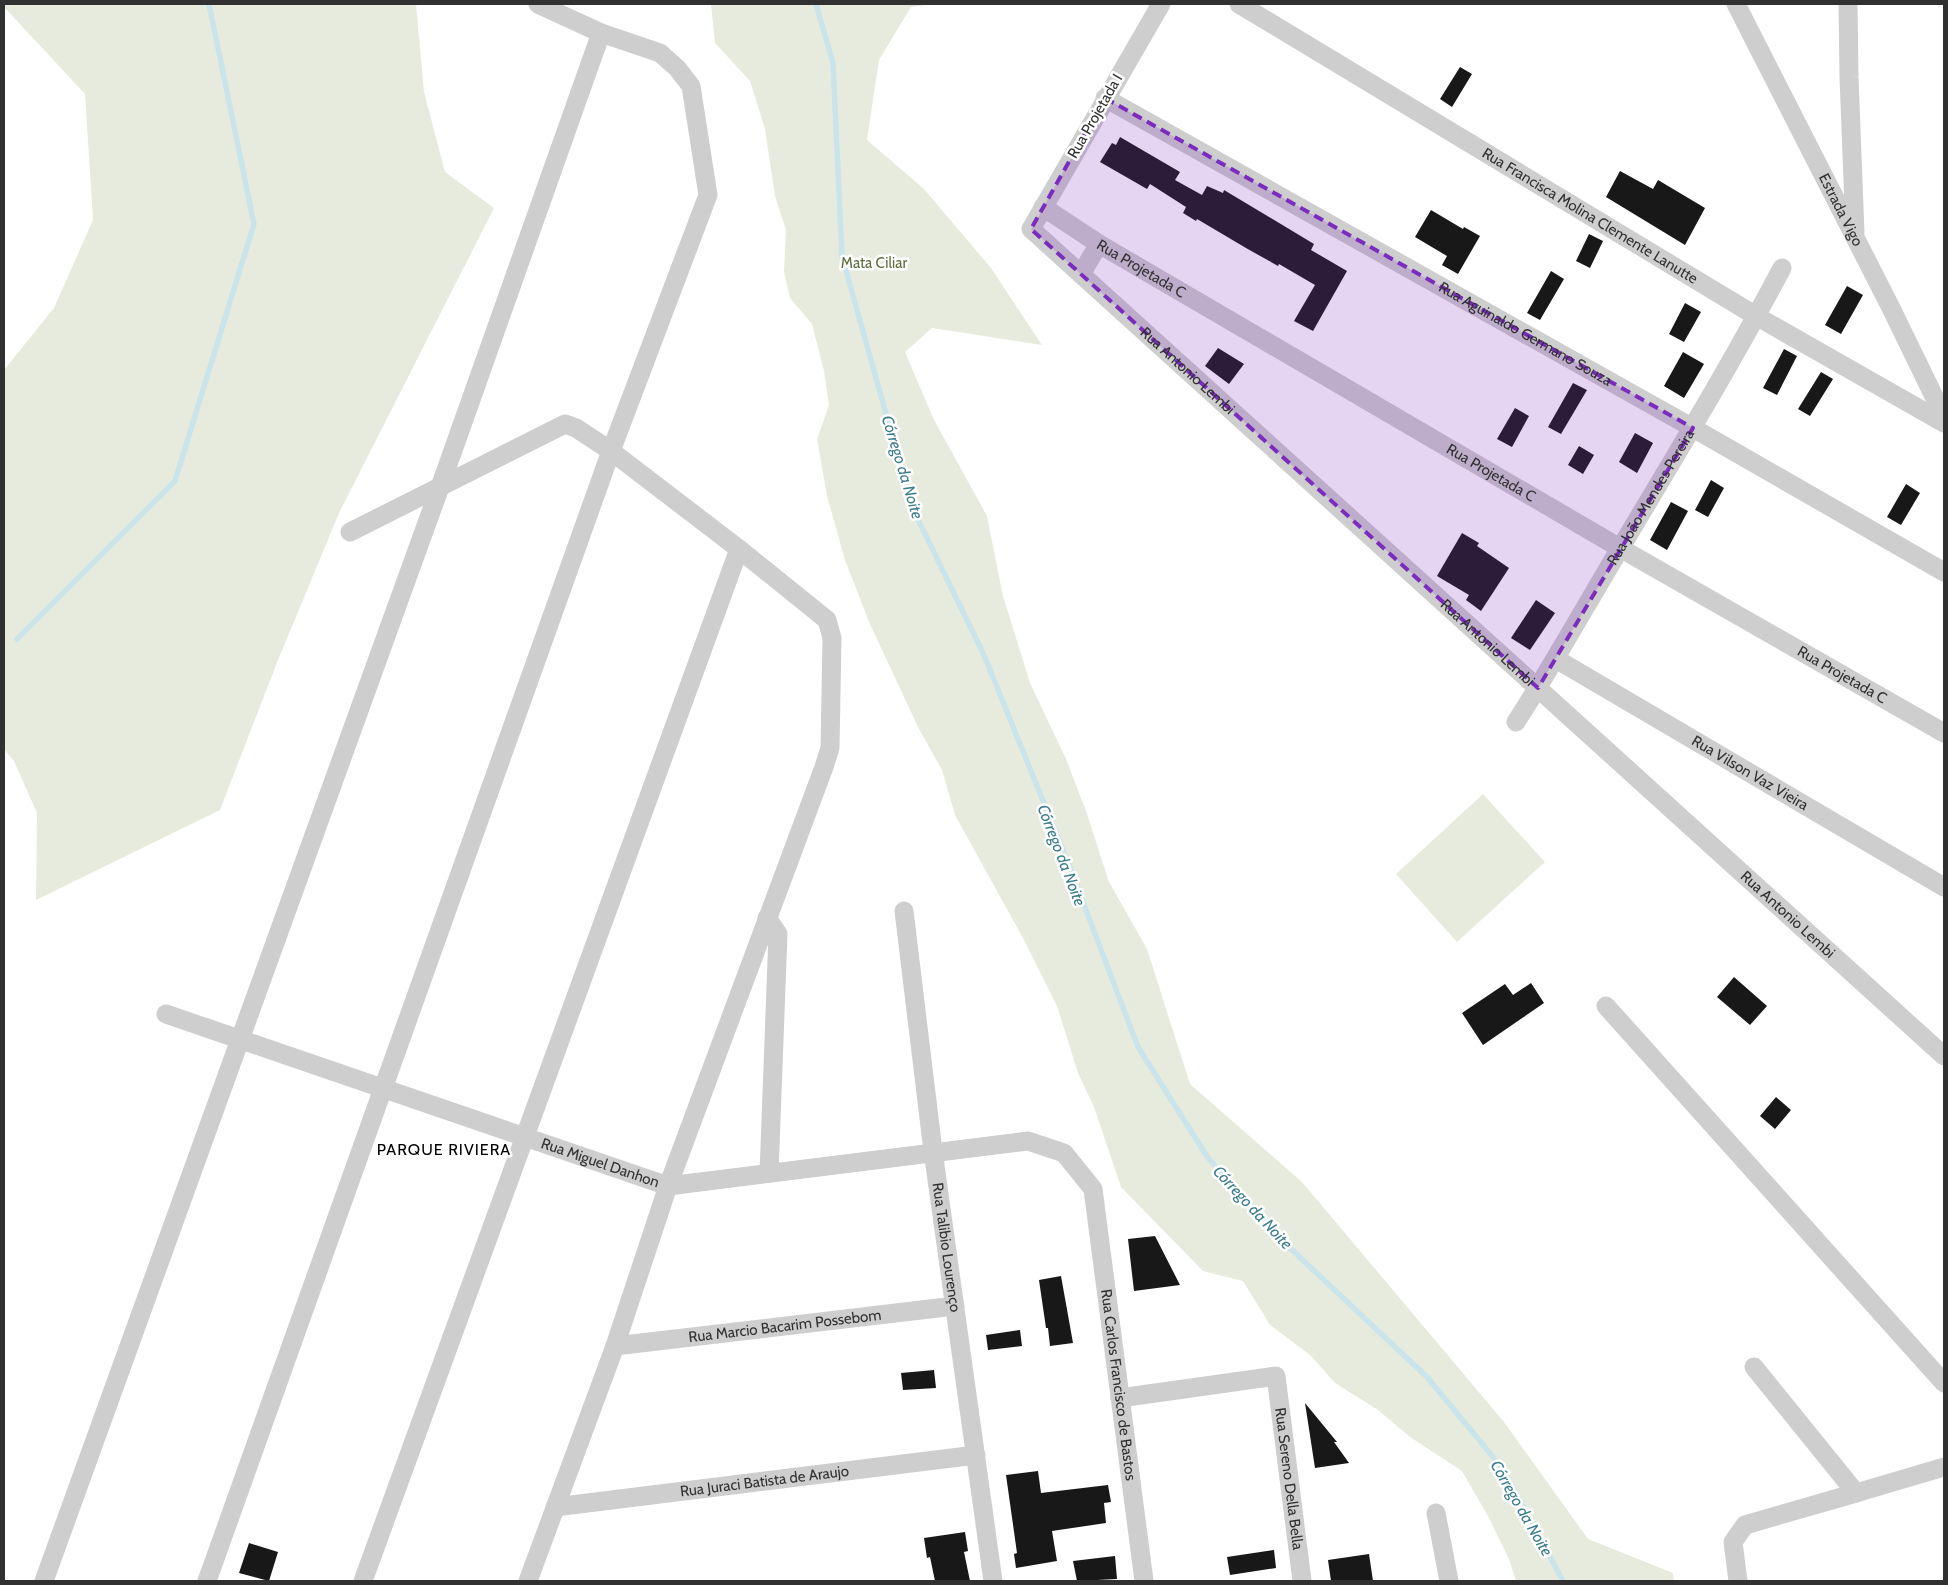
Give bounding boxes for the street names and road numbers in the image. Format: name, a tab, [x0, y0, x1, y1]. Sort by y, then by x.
street label: Rua Projetada I	[1064, 71, 1126, 161]
street label: Rua Francisca Molina Clemente Lanutte	[1479, 144, 1701, 288]
street label: Estrada Vigo	[1815, 171, 1867, 249]
street label: Rua Projetada C	[1094, 236, 1189, 302]
street label: Rua Aguinaldo Germano Souza	[1435, 278, 1616, 390]
street label: Rua Antonio Lembi	[1137, 323, 1238, 418]
street label: Rua João Mendes Pereira	[1603, 425, 1699, 568]
street label: Rua Projetada C	[1443, 440, 1539, 506]
street label: Rua Antonio Lembi	[1437, 595, 1539, 690]
street label: Rua Projetada C	[1794, 642, 1890, 707]
street label: Rua Vilson Vaz Vieira	[1689, 732, 1812, 815]
street label: Rua Antonio Lembi	[1737, 867, 1839, 962]
street label: Rua Miguel Danhon	[539, 1134, 662, 1191]
street label: Rua Talibio Lourenço	[929, 1181, 964, 1313]
street label: Rua Carlos Francisco de Bastos	[1097, 1288, 1140, 1482]
street label: Rua Marcio Bacarim Possebom	[687, 1306, 882, 1346]
street label: Rua Sereno Della Bella	[1271, 1406, 1307, 1552]
street label: Rua Juraci Batista de Araujo	[679, 1462, 850, 1500]

